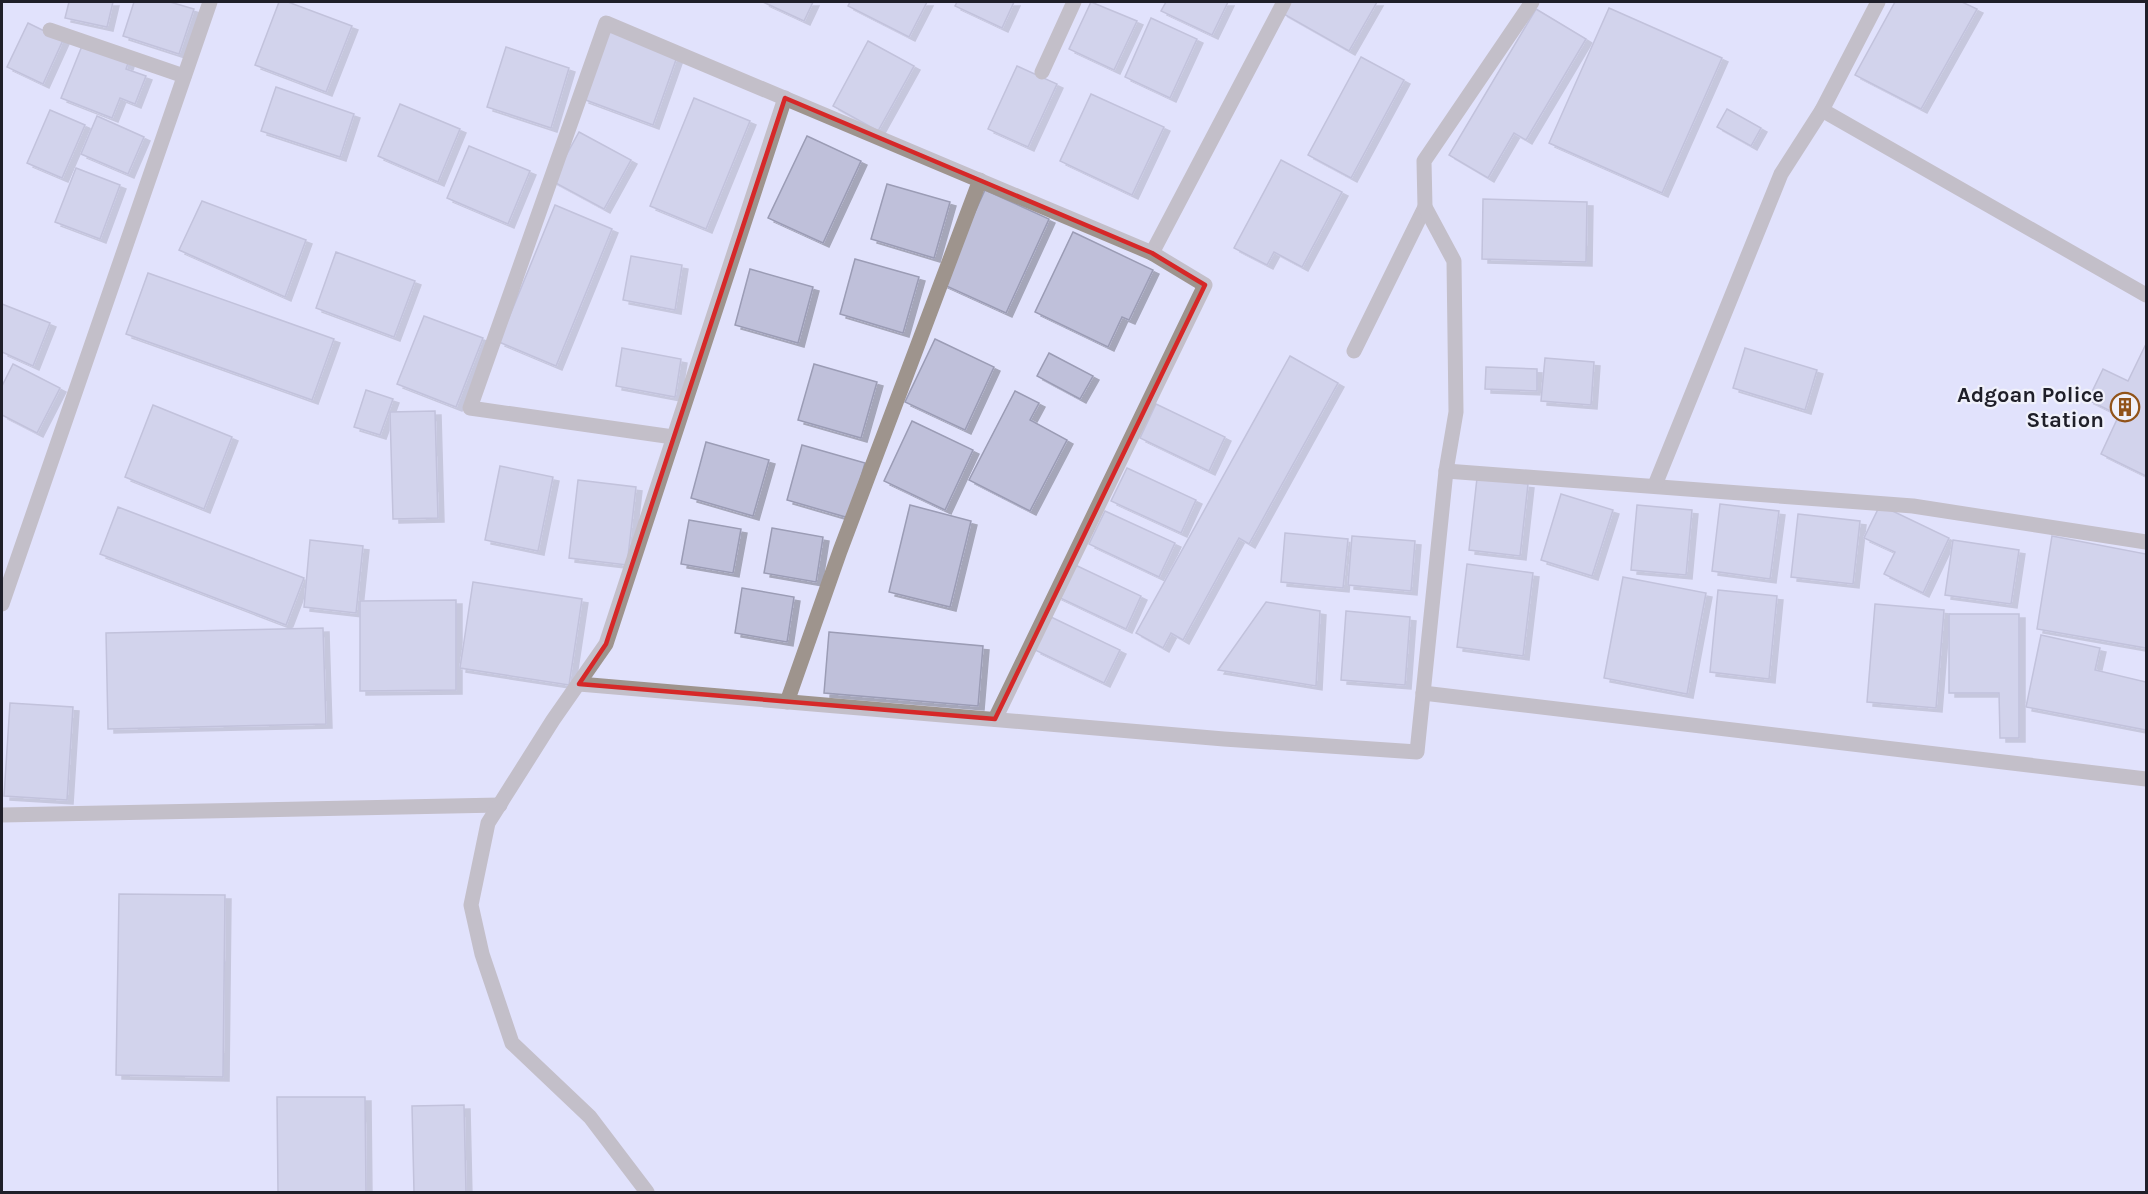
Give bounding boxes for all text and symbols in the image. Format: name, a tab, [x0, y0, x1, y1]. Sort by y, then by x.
place label: Adgoan Police Station	[1957, 382, 2104, 433]
building icon: Adgoan Police Station	[2109, 391, 2141, 423]

